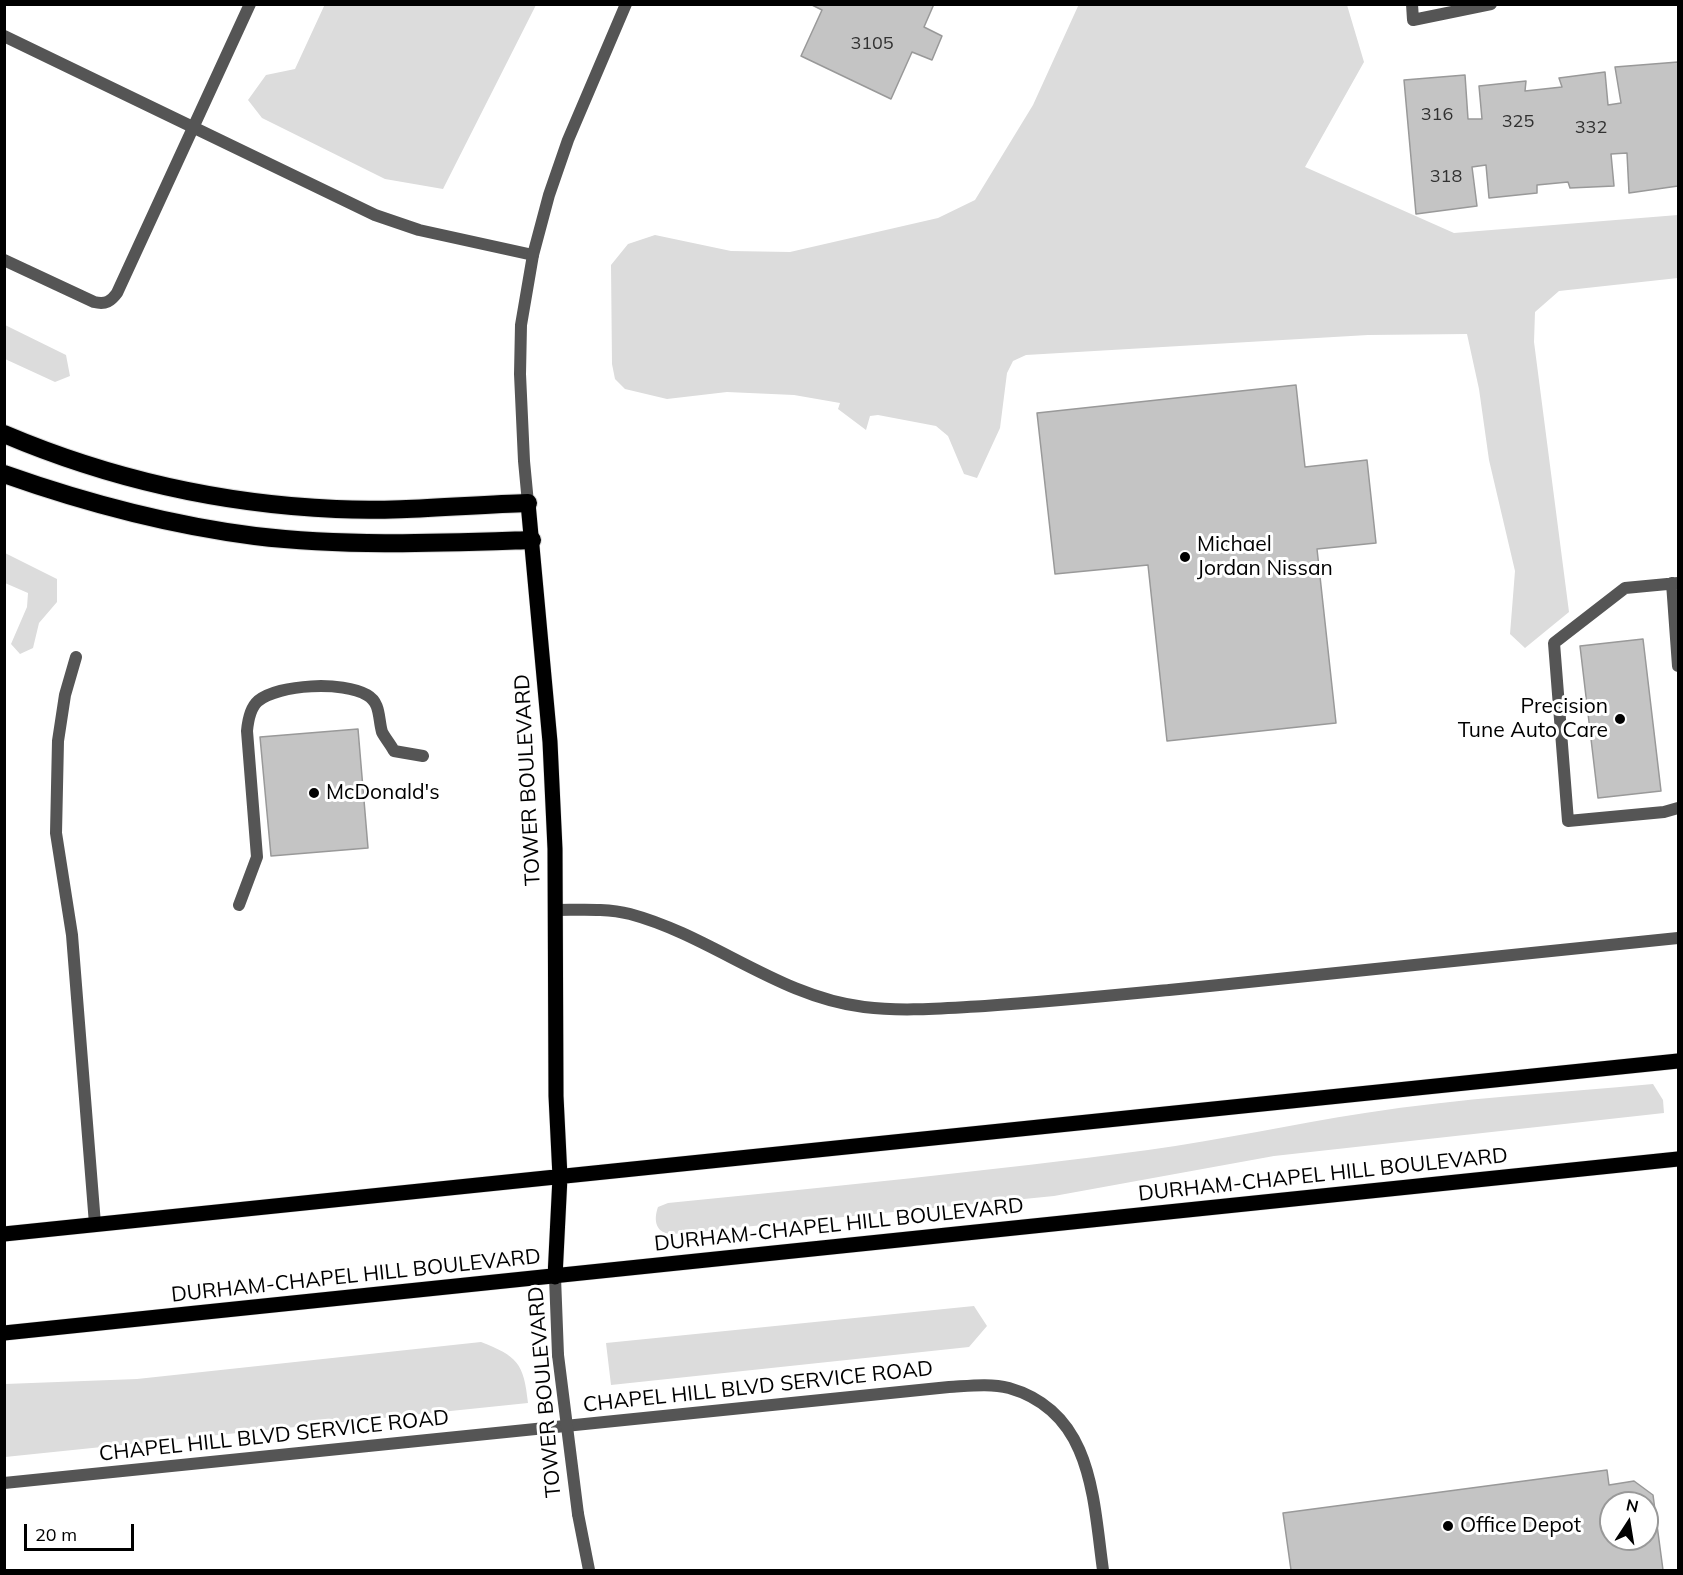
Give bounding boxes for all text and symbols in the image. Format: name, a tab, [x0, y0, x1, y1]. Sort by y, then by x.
house number: 3105	[850, 33, 894, 55]
house number: 316	[1421, 104, 1453, 126]
house number: 325	[1502, 111, 1534, 133]
house number: 332	[1575, 117, 1607, 139]
house number: 318	[1430, 166, 1462, 188]
place label: Michael Jordan Nissan	[1197, 532, 1333, 582]
marker: Michael Jordan Nissan	[1178, 550, 1192, 564]
street label: TOWER BOULEVARD	[510, 673, 546, 887]
place label: Precision Tune Auto Care	[1458, 694, 1608, 744]
marker: Precision Tune Auto Care	[1613, 712, 1627, 726]
place label: McDonald's	[326, 780, 440, 806]
marker: McDonald's	[307, 786, 321, 800]
street label: DURHAM-CHAPEL HILL BOULEVARD	[1137, 1143, 1509, 1207]
street label: DURHAM-CHAPEL HILL BOULEVARD	[653, 1193, 1025, 1257]
street label: DURHAM-CHAPEL HILL BOULEVARD	[170, 1244, 542, 1308]
street label: TOWER BOULEVARD	[523, 1285, 567, 1499]
street label: CHAPEL HILL BLVD SERVICE ROAD	[582, 1356, 934, 1418]
street label: CHAPEL HILL BLVD SERVICE ROAD	[98, 1405, 450, 1467]
north arrow	[1599, 1491, 1659, 1551]
text: N	[1624, 1494, 1640, 1516]
scale bar	[27, 1512, 136, 1550]
place label: Office Depot	[1460, 1513, 1581, 1539]
marker: Office Depot	[1441, 1519, 1455, 1533]
text: 20 m	[35, 1523, 77, 1546]

